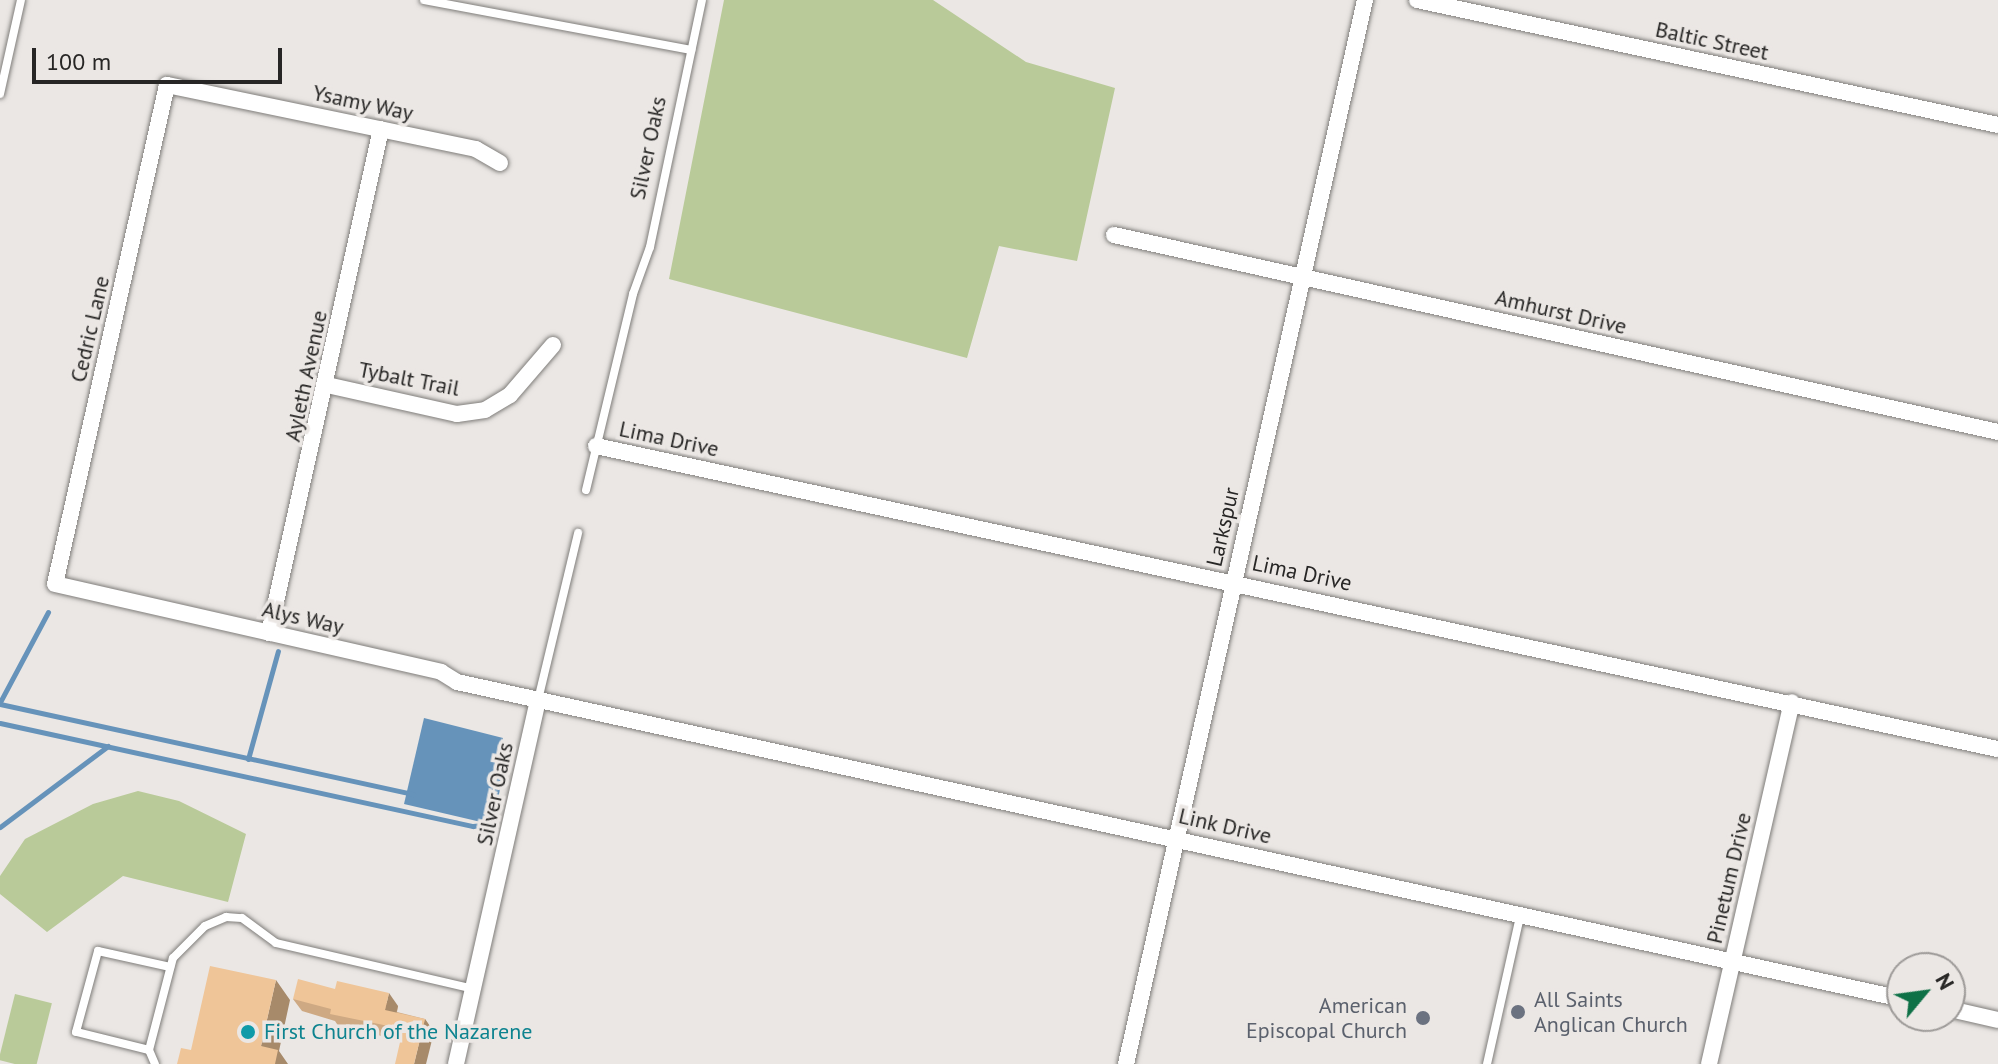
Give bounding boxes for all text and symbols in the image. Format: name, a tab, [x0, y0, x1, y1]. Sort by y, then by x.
street label: Baltic Street	[1653, 16, 1771, 66]
scale bar	[36, 32, 286, 82]
text: 100 m	[46, 46, 111, 77]
street label: Ysamy Way	[310, 79, 416, 127]
street label: Silver Oaks	[624, 94, 672, 202]
street label: Cedric Lane	[65, 273, 115, 385]
street label: Amhurst Drive	[1493, 284, 1629, 340]
street label: Ayleth Avenue	[279, 308, 333, 444]
street label: Tybalt Trail	[356, 356, 462, 402]
street label: Lima Drive	[617, 416, 721, 462]
street label: Larkspur	[1201, 485, 1245, 569]
street label: Lima Drive	[1250, 550, 1354, 596]
street label: Alys Way	[260, 596, 346, 640]
street label: Silver Oaks	[471, 740, 519, 848]
street label: Link Drive	[1176, 802, 1274, 850]
street label: Pinetum Drive	[1701, 810, 1757, 946]
north arrow	[1886, 952, 1966, 1032]
text: N	[1929, 968, 1961, 994]
place label: All Saints Anglican Church	[1534, 986, 1688, 1038]
place label: American Episcopal Church	[1246, 992, 1407, 1044]
marker: All Saints Anglican Church	[1509, 1003, 1527, 1021]
marker: American Episcopal Church	[1414, 1009, 1432, 1027]
place label: First Church of the Nazarene	[264, 1019, 532, 1045]
marker: First Church of the Nazarene	[239, 1023, 257, 1041]

